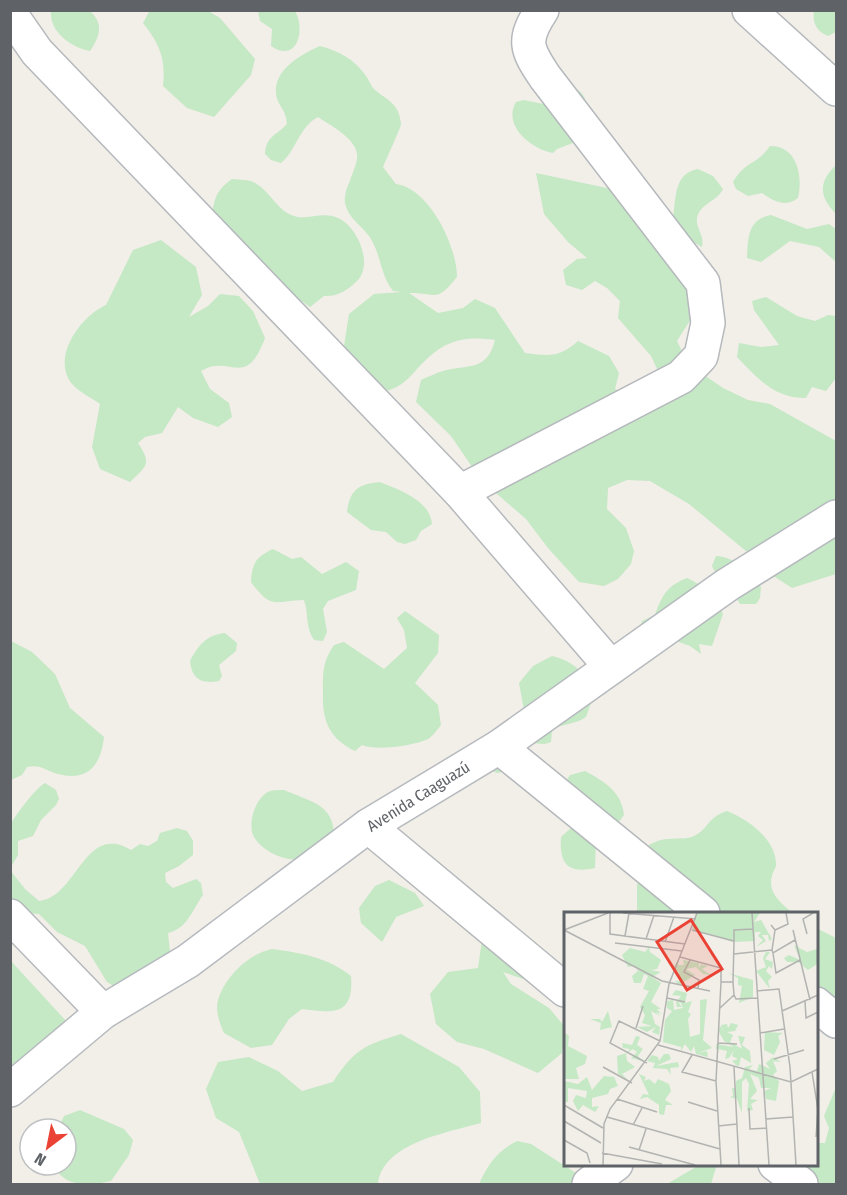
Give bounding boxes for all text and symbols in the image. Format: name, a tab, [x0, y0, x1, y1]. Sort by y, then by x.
street label: Avenida Caaguazú	[363, 757, 473, 836]
inset map	[564, 912, 817, 1165]
north arrow	[18, 1117, 78, 1177]
text: N	[31, 1149, 49, 1170]

